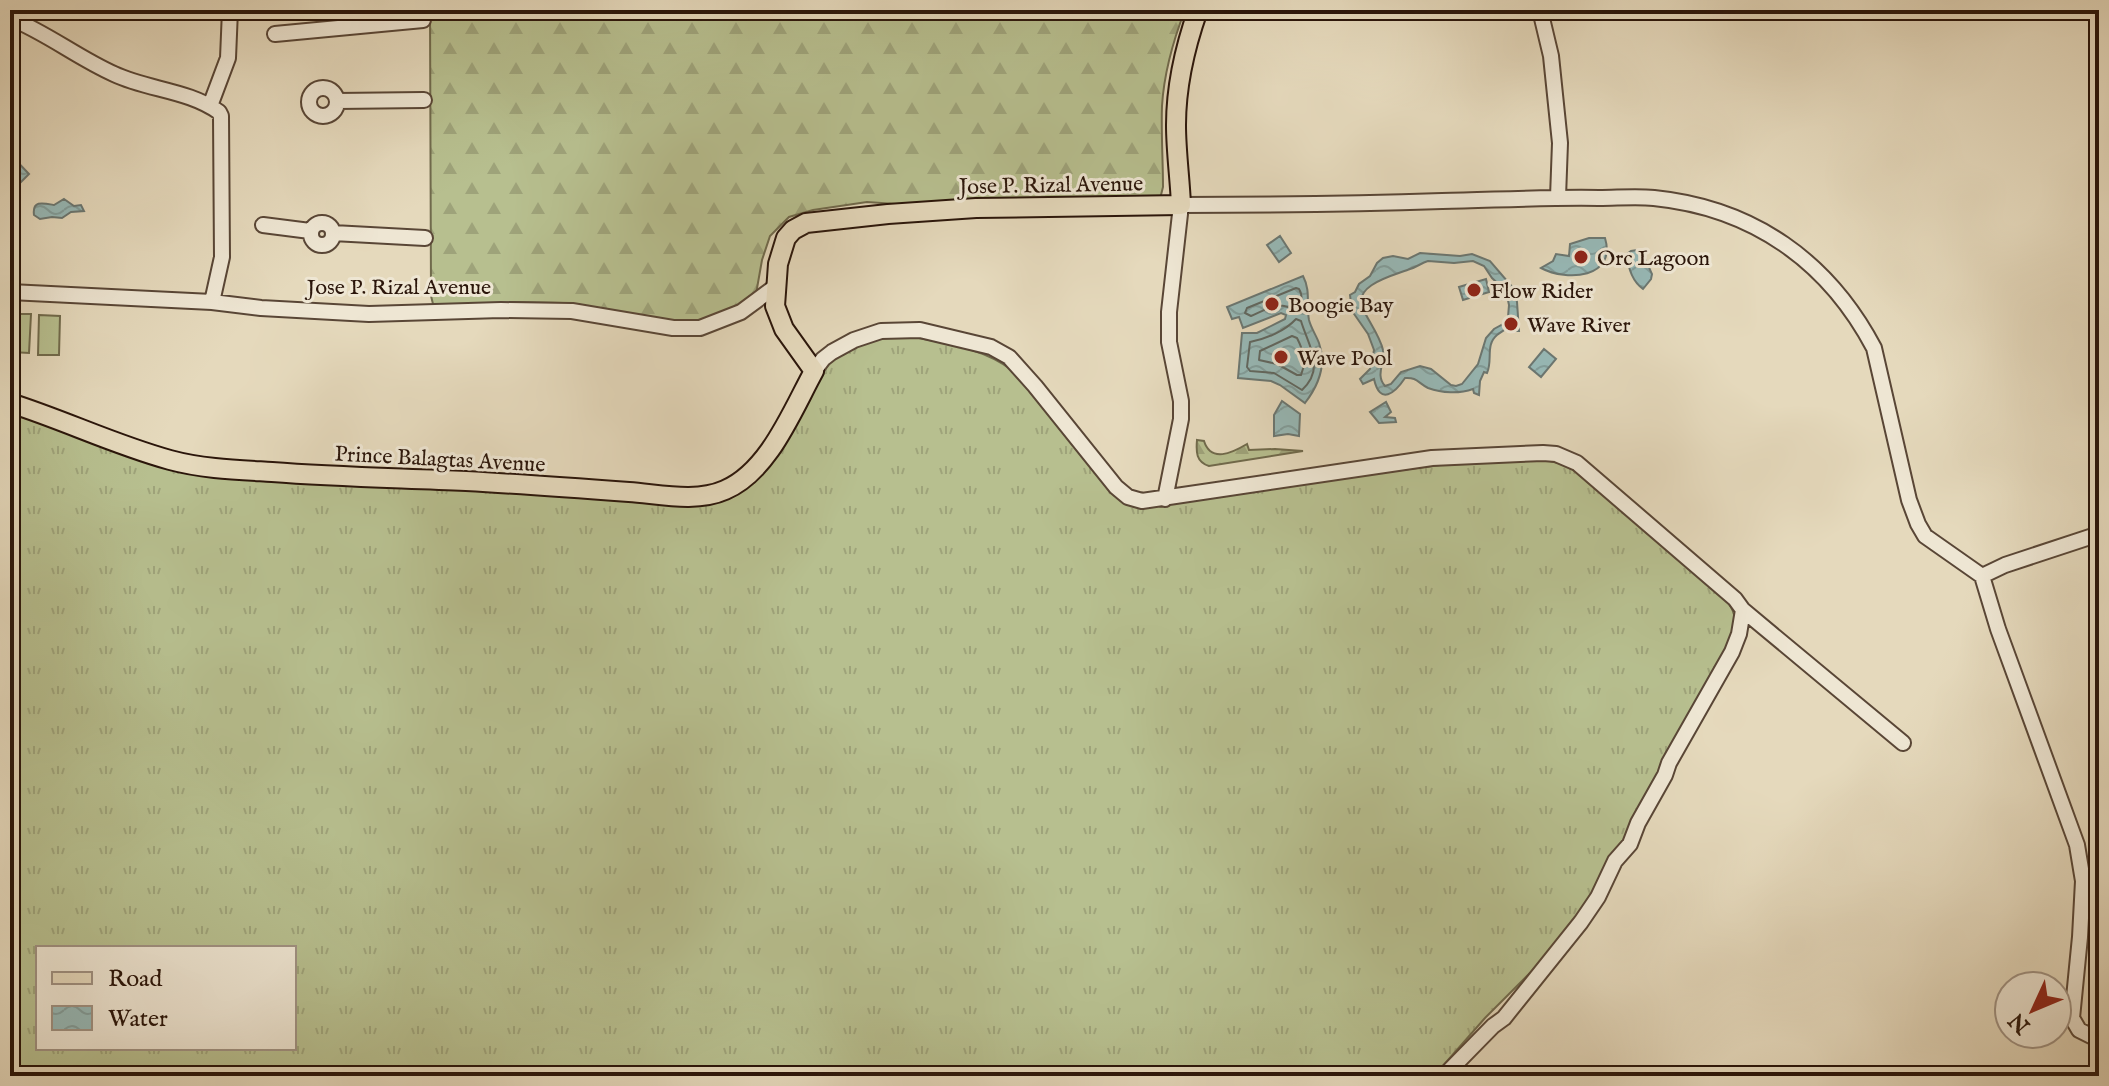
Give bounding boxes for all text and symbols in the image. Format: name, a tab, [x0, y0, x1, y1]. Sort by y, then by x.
street label: Jose P. Rizal Avenue	[956, 170, 1143, 202]
place label: Orc Lagoon	[1597, 245, 1710, 273]
marker: Orc Lagoon	[1572, 248, 1590, 266]
street label: Jose P. Rizal Avenue	[304, 274, 491, 302]
place label: Flow Rider	[1490, 278, 1593, 306]
marker: Flow Rider	[1465, 281, 1483, 299]
place label: Boogie Bay	[1288, 292, 1394, 320]
marker: Boogie Bay	[1263, 295, 1281, 313]
place label: Wave River	[1527, 312, 1631, 340]
marker: Wave River	[1502, 315, 1520, 333]
place label: Wave Pool	[1297, 345, 1392, 373]
marker: Wave Pool	[1272, 348, 1290, 366]
street label: Prince Balagtas Avenue	[334, 440, 546, 480]
legend	[36, 946, 296, 1050]
text: Road	[108, 964, 162, 995]
north arrow	[1993, 970, 2073, 1050]
text: Water	[108, 1004, 168, 1035]
text: N	[2003, 1006, 2037, 1040]

